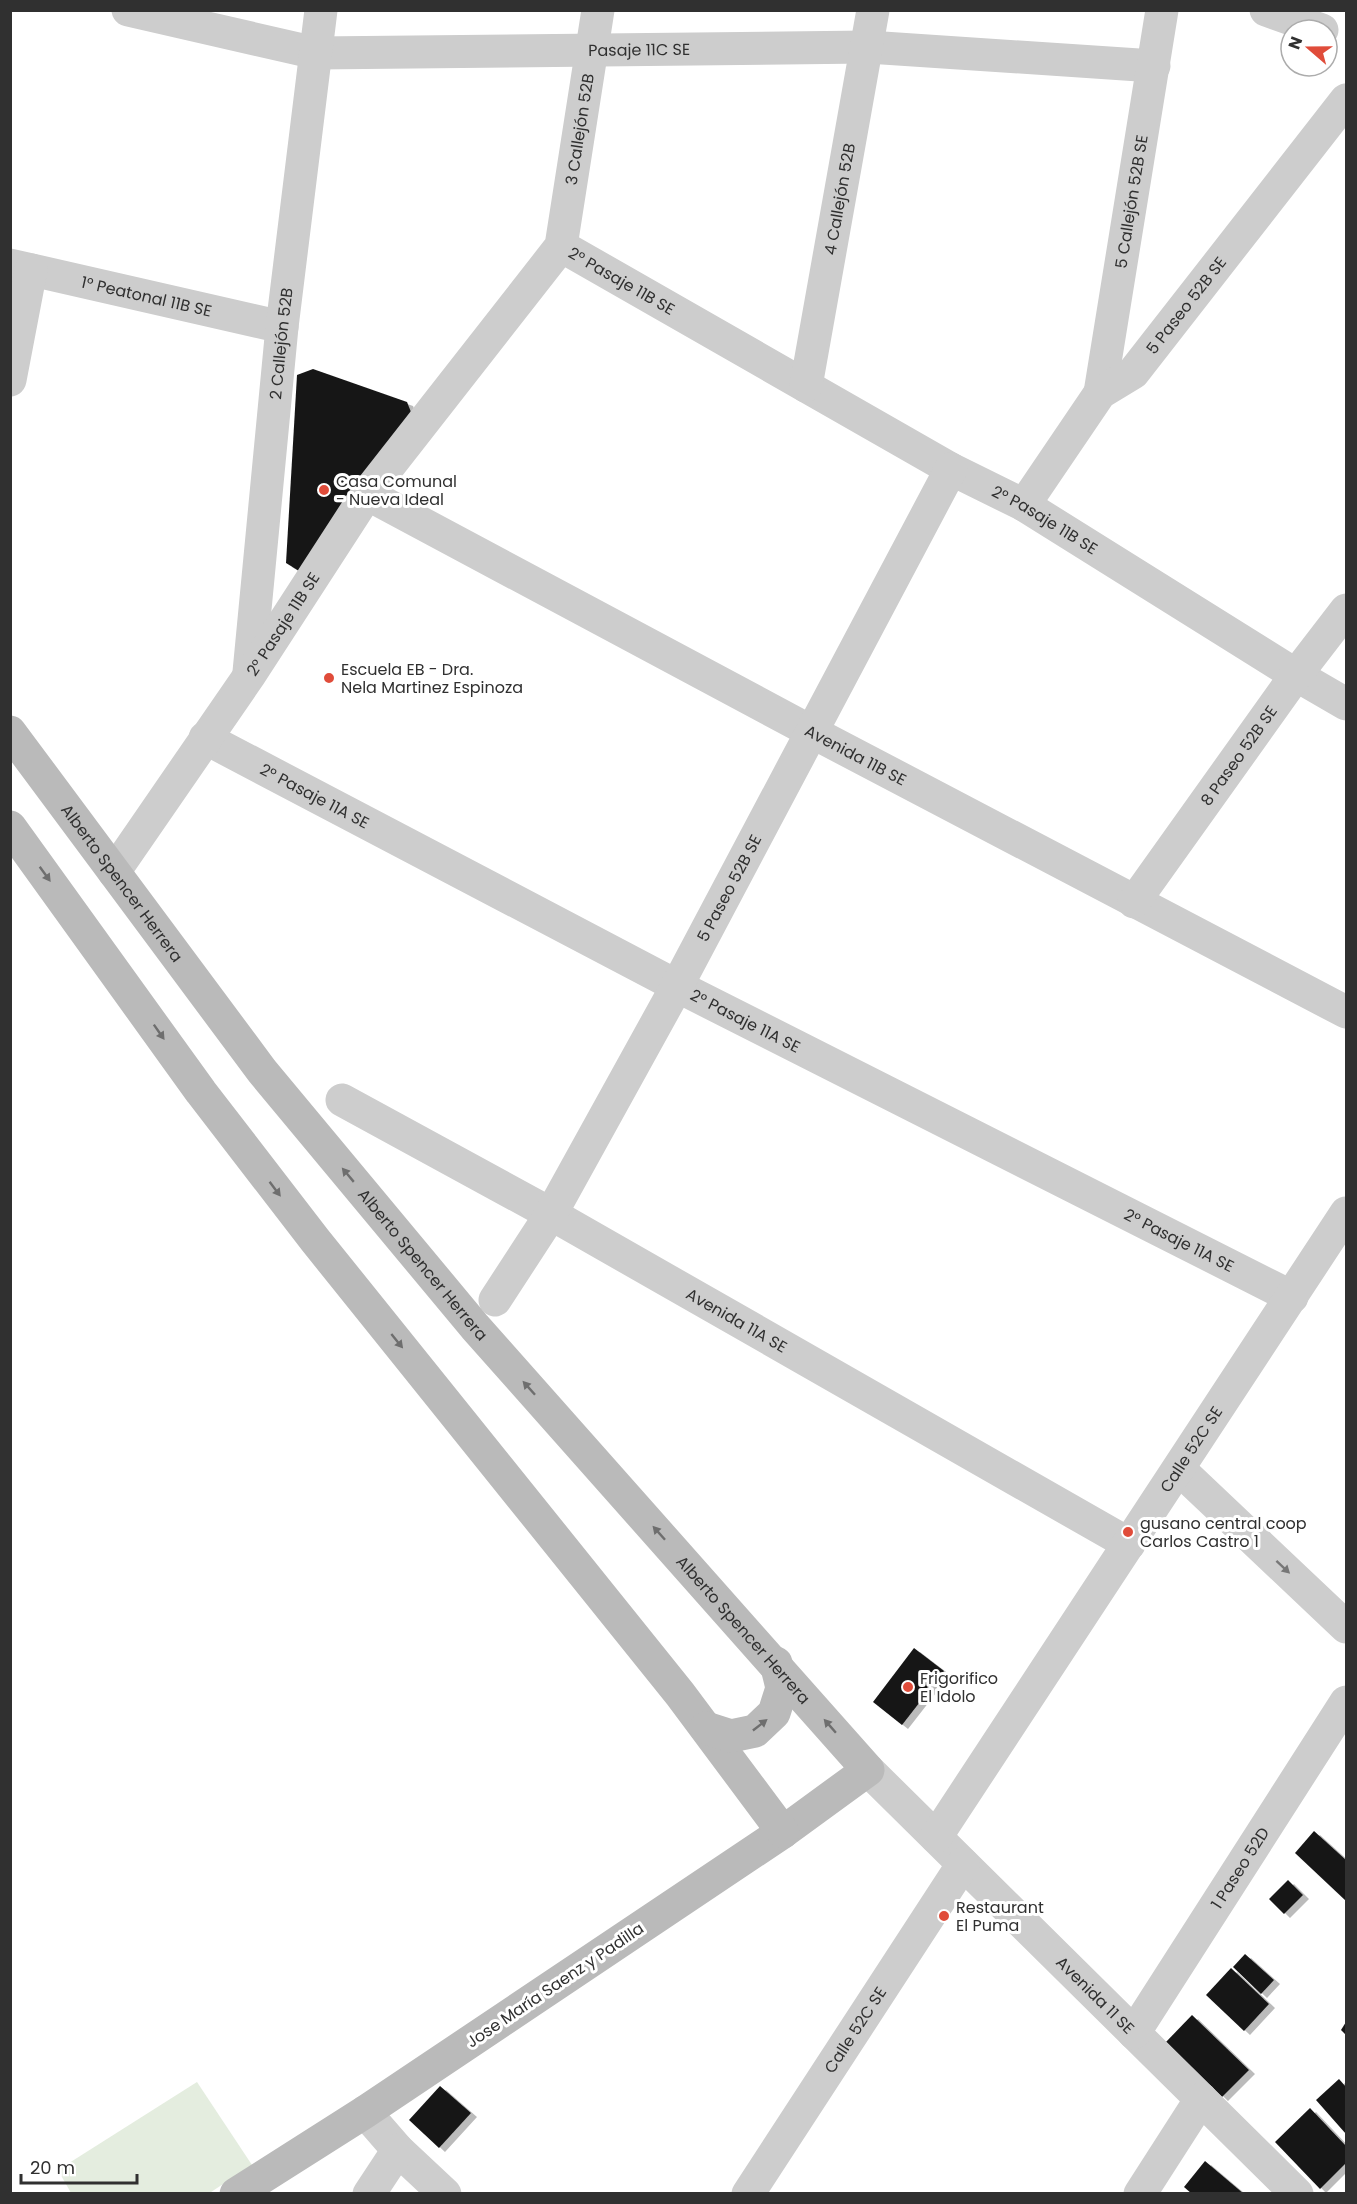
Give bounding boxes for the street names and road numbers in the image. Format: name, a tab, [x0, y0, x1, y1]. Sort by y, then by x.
street label: Pasaje 11C SE	[588, 37, 690, 62]
street label: 3 Callejón 52B	[559, 72, 599, 187]
street label: 5 Callejón 52B SE	[1109, 133, 1153, 270]
street label: 4 Callejón 52B	[818, 141, 861, 257]
street label: 2° Pasaje 11B SE	[564, 241, 679, 320]
street label: 5 Paseo 52B SE	[1141, 251, 1231, 359]
street label: 1° Peatonal 11B SE	[79, 270, 214, 322]
street label: 2 Callejón 52B	[264, 286, 298, 400]
street label: 2° Pasaje 11B SE	[988, 479, 1102, 560]
street label: 2° Pasaje 11B SE	[241, 568, 325, 680]
street label: 8 Paseo 52B SE	[1195, 701, 1282, 810]
street label: Avenida 11B SE	[801, 719, 911, 791]
street label: 2° Pasaje 11A SE	[256, 757, 373, 834]
street label: Alberto Spencer Herrera	[56, 799, 189, 967]
street label: 5 Paseo 52B SE	[691, 830, 767, 946]
street label: 2° Pasaje 11A SE	[687, 983, 804, 1058]
street label: Alberto Spencer Herrera	[353, 1183, 493, 1345]
street label: 2° Pasaje 11A SE	[1120, 1203, 1238, 1277]
street label: Avenida 11A SE	[682, 1282, 791, 1358]
street label: Calle 52C SE	[1154, 1402, 1228, 1497]
street label: Alberto Spencer Herrera	[671, 1550, 816, 1709]
street label: 1 Paseo 52D	[1205, 1823, 1274, 1913]
street label: Jose María Saenz y Padilla	[462, 1917, 648, 2053]
street label: Avenida 11 SE	[1051, 1951, 1140, 2039]
street label: Calle 52C SE	[818, 1982, 892, 2077]

